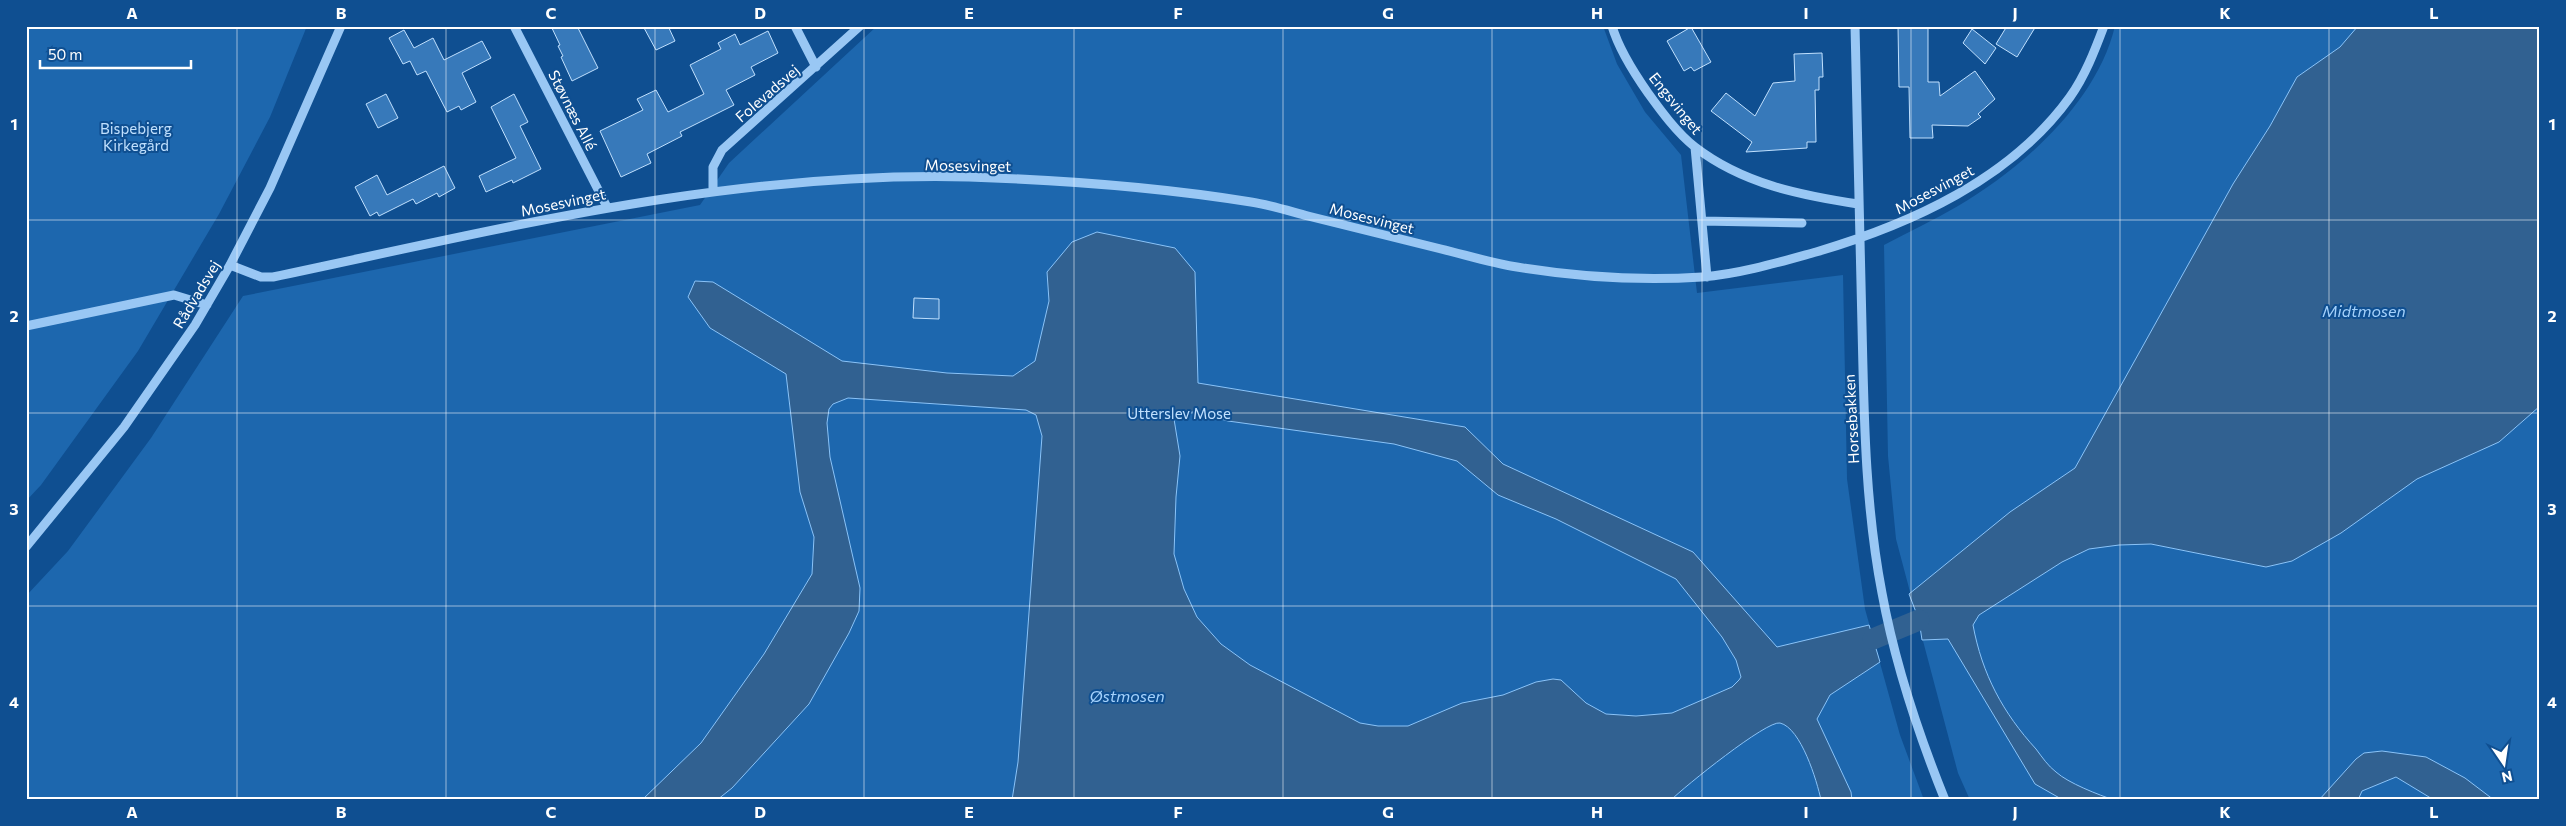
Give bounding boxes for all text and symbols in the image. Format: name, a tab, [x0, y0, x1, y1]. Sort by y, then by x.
text: A	[126, 3, 138, 22]
text: B	[336, 3, 347, 22]
text: C	[546, 3, 557, 22]
text: D	[754, 3, 766, 22]
text: E	[964, 3, 974, 22]
text: F	[1173, 3, 1183, 22]
text: G	[1382, 3, 1394, 22]
text: H	[1591, 3, 1603, 22]
text: I	[1803, 3, 1809, 22]
text: J	[2012, 3, 2018, 22]
text: K	[2219, 3, 2231, 22]
text: L	[2429, 3, 2439, 22]
scale bar	[40, 38, 191, 70]
text: 50 m	[48, 45, 82, 63]
street label: Folevadsvej	[731, 60, 803, 126]
street label: Støvnæs Allé	[545, 67, 601, 153]
street label: Engsvinget	[1646, 68, 1706, 138]
text: 1	[10, 114, 18, 133]
text: 1	[2548, 114, 2556, 133]
park label: Bispebjerg Kirkegård	[100, 119, 172, 154]
street label: Mosesvinget	[925, 155, 1011, 175]
street label: Mosesvinget	[1892, 161, 1976, 217]
street label: Mosesvinget	[519, 184, 607, 220]
street label: Mosesvinget	[1328, 199, 1416, 237]
street label: Rådvadsvej	[169, 257, 223, 331]
water label: Midtmosen	[2322, 301, 2406, 320]
text: 2	[9, 306, 19, 325]
text: 2	[2547, 306, 2557, 325]
street label: Horsebakken	[1840, 374, 1862, 464]
park label: Utterslev Mose	[1127, 404, 1231, 422]
text: 3	[9, 499, 19, 518]
text: 3	[2547, 499, 2557, 518]
water label: Østmosen	[1089, 686, 1165, 705]
text: 4	[9, 692, 19, 711]
text: 4	[2547, 692, 2557, 711]
north arrow	[2478, 738, 2528, 788]
text: N	[2500, 768, 2514, 787]
text: A	[126, 802, 138, 821]
text: B	[336, 802, 347, 821]
text: C	[546, 802, 557, 821]
text: D	[754, 802, 766, 821]
text: E	[964, 802, 974, 821]
text: F	[1173, 802, 1183, 821]
text: G	[1382, 802, 1394, 821]
text: H	[1591, 802, 1603, 821]
text: I	[1803, 802, 1809, 821]
text: J	[2012, 802, 2018, 821]
text: K	[2219, 802, 2231, 821]
text: L	[2429, 802, 2439, 821]

